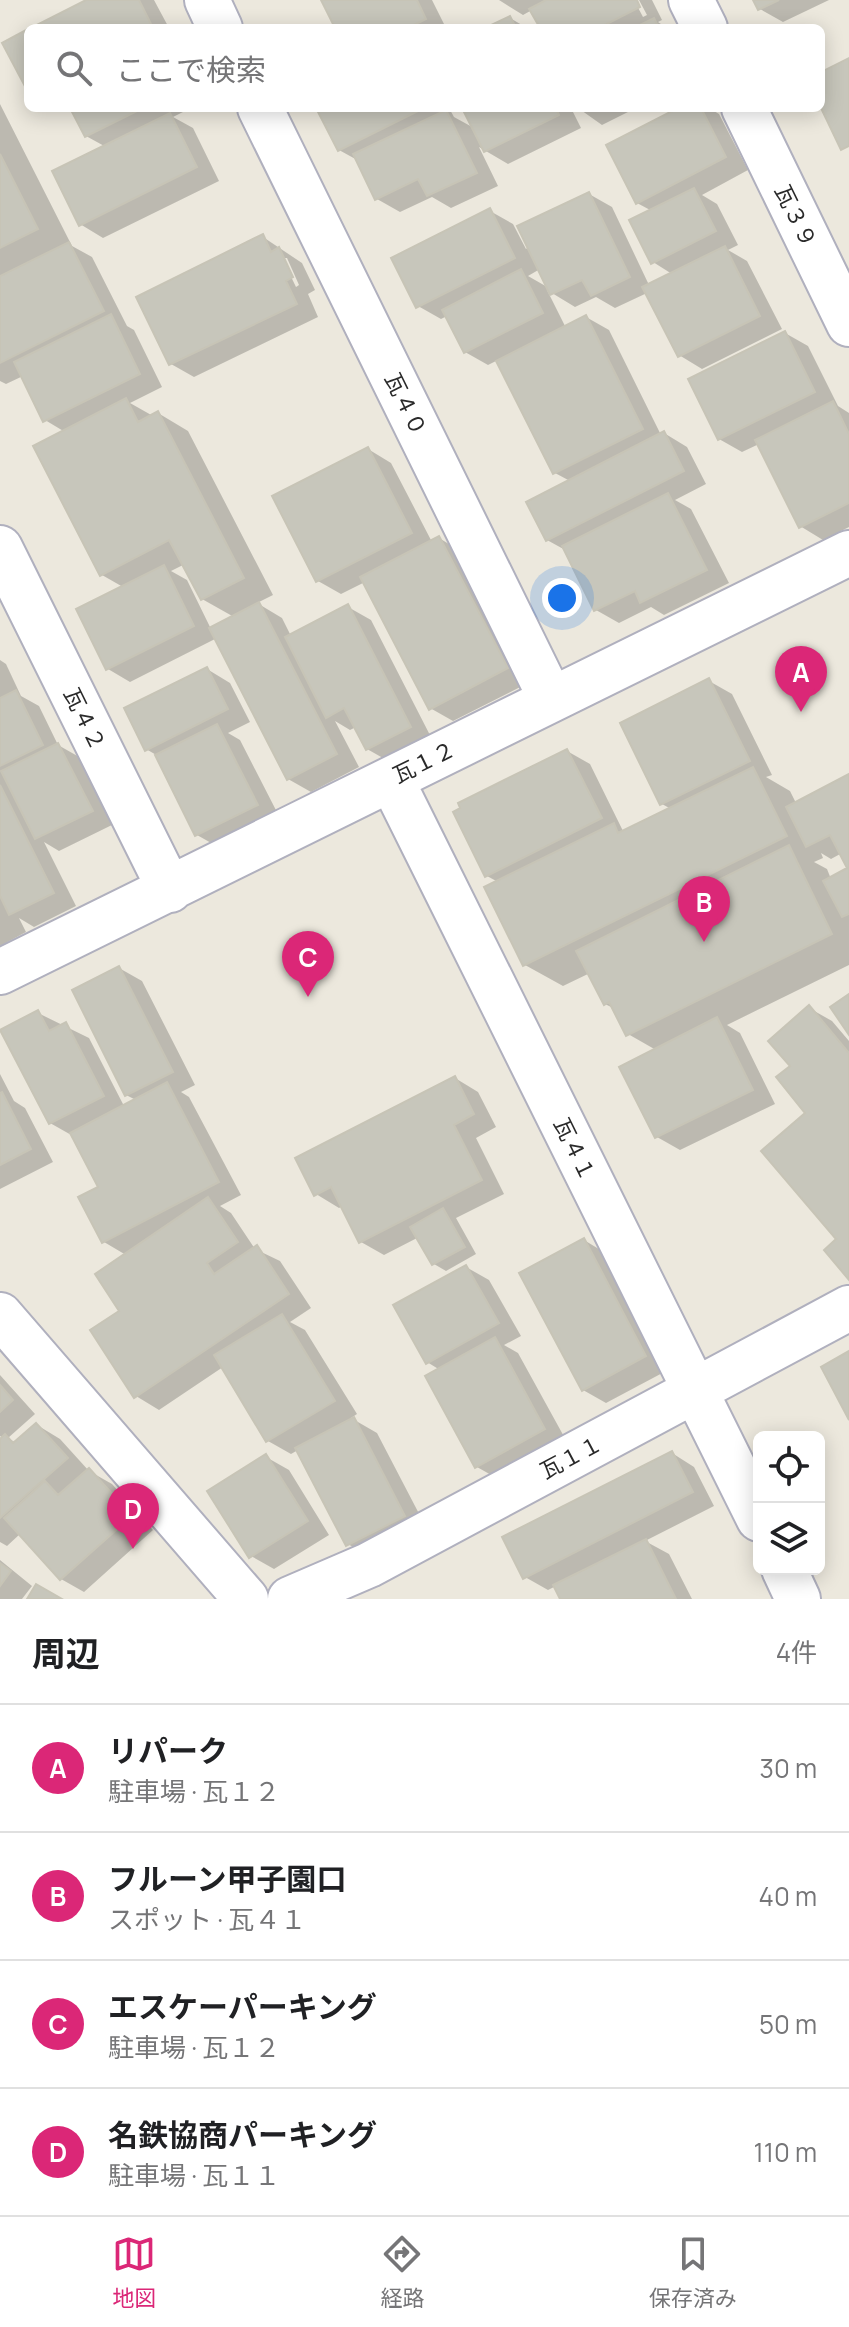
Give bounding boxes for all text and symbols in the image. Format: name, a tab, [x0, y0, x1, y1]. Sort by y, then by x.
search box	[24, 24, 825, 112]
icon: search	[52, 46, 96, 90]
text: ここで検索	[116, 49, 266, 90]
street label: 瓦３９	[768, 180, 824, 252]
street label: 瓦４０	[378, 368, 434, 440]
your location	[542, 578, 582, 618]
pin: A	[775, 646, 827, 712]
street label: 瓦４２	[57, 683, 113, 755]
street label: 瓦１２	[388, 734, 460, 790]
pin: B	[678, 876, 730, 942]
pin: C	[282, 931, 334, 997]
street label: 瓦４１	[547, 1113, 603, 1185]
street label: 瓦１１	[535, 1428, 607, 1486]
map controls	[753, 1431, 825, 1575]
button: locate	[753, 1431, 825, 1503]
pin: D	[107, 1483, 159, 1549]
button: layers	[753, 1503, 825, 1575]
text: 周辺	[32, 1630, 100, 1676]
text: 4件	[776, 1634, 817, 1670]
text: リパーク	[108, 1730, 228, 1771]
text: A	[49, 1750, 67, 1786]
text: 30 m	[760, 1750, 817, 1786]
text: 駐車場 · 瓦１２	[108, 1773, 280, 1809]
text: フルーン甲子園口	[108, 1858, 347, 1899]
text: B	[50, 1878, 66, 1914]
text: 40 m	[759, 1878, 817, 1914]
text: スポット · 瓦４１	[108, 1901, 306, 1937]
text: エスケーパーキング	[108, 1986, 377, 2027]
text: C	[48, 2006, 68, 2042]
text: 50 m	[759, 2006, 817, 2042]
text: 駐車場 · 瓦１２	[108, 2029, 280, 2065]
text: 名鉄協商パーキング	[108, 2114, 377, 2155]
text: D	[49, 2134, 67, 2170]
text: 110 m	[754, 2134, 817, 2170]
text: 駐車場 · 瓦１１	[108, 2157, 280, 2193]
tab: 地図	[112, 2232, 156, 2313]
tab: 経路	[380, 2232, 425, 2313]
tab: 保存済み	[649, 2232, 737, 2313]

